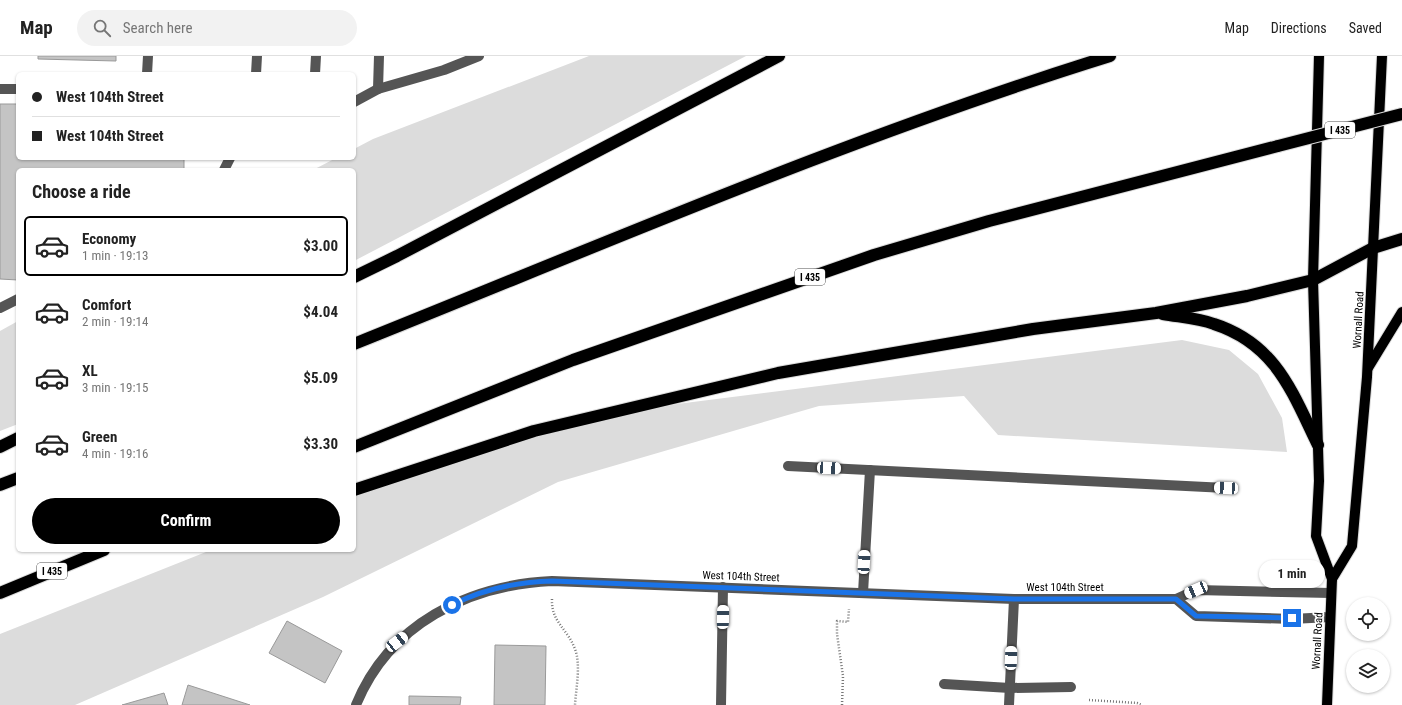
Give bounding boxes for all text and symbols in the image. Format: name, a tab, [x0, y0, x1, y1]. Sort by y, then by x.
search box	[77, 10, 357, 46]
text: Map	[20, 16, 53, 39]
icon: search	[91, 17, 113, 39]
text: Search here	[123, 19, 193, 37]
text: Map	[1225, 20, 1249, 36]
text: Directions	[1271, 20, 1327, 36]
text: Saved	[1349, 20, 1382, 36]
text: West 104th Street	[56, 88, 164, 106]
road number: I 435	[1325, 122, 1355, 138]
text: West 104th Street	[56, 127, 164, 145]
text: Choose a ride	[32, 181, 131, 202]
icon: car	[34, 228, 70, 264]
text: Economy	[82, 230, 136, 248]
text: $3.00	[303, 237, 338, 255]
text: 1 min · 19:13	[82, 248, 148, 263]
road number: I 435	[795, 269, 825, 285]
street label: Wornall Road	[1351, 291, 1366, 349]
icon: car	[34, 294, 70, 330]
text: Comfort	[82, 296, 131, 314]
text: $4.04	[303, 303, 338, 321]
text: 2 min · 19:14	[82, 314, 148, 329]
icon: car	[34, 360, 70, 396]
text: XL	[82, 362, 98, 380]
text: $5.09	[303, 369, 338, 387]
text: 3 min · 19:15	[82, 380, 148, 395]
icon: car	[34, 426, 70, 462]
text: Green	[82, 428, 117, 446]
text: $3.30	[303, 435, 338, 453]
text: 4 min · 19:16	[82, 446, 148, 461]
car	[817, 461, 841, 475]
car	[1214, 481, 1238, 495]
button: Confirm	[32, 498, 340, 544]
car	[857, 550, 871, 574]
callout: 1 min	[1259, 560, 1325, 588]
road number: I 435	[37, 563, 67, 579]
text: 1 min	[1278, 566, 1306, 581]
street label: West 104th Street	[702, 569, 780, 584]
car	[1183, 580, 1209, 600]
street label: West 104th Street	[1026, 581, 1104, 594]
route start	[443, 596, 461, 614]
map controls	[1346, 597, 1390, 693]
button: locate	[1346, 597, 1390, 641]
car	[717, 605, 729, 629]
route end	[1283, 609, 1301, 627]
street label: Wornall Road	[1310, 612, 1325, 670]
car	[384, 630, 410, 654]
car	[1005, 646, 1017, 670]
button: layers	[1346, 649, 1390, 693]

